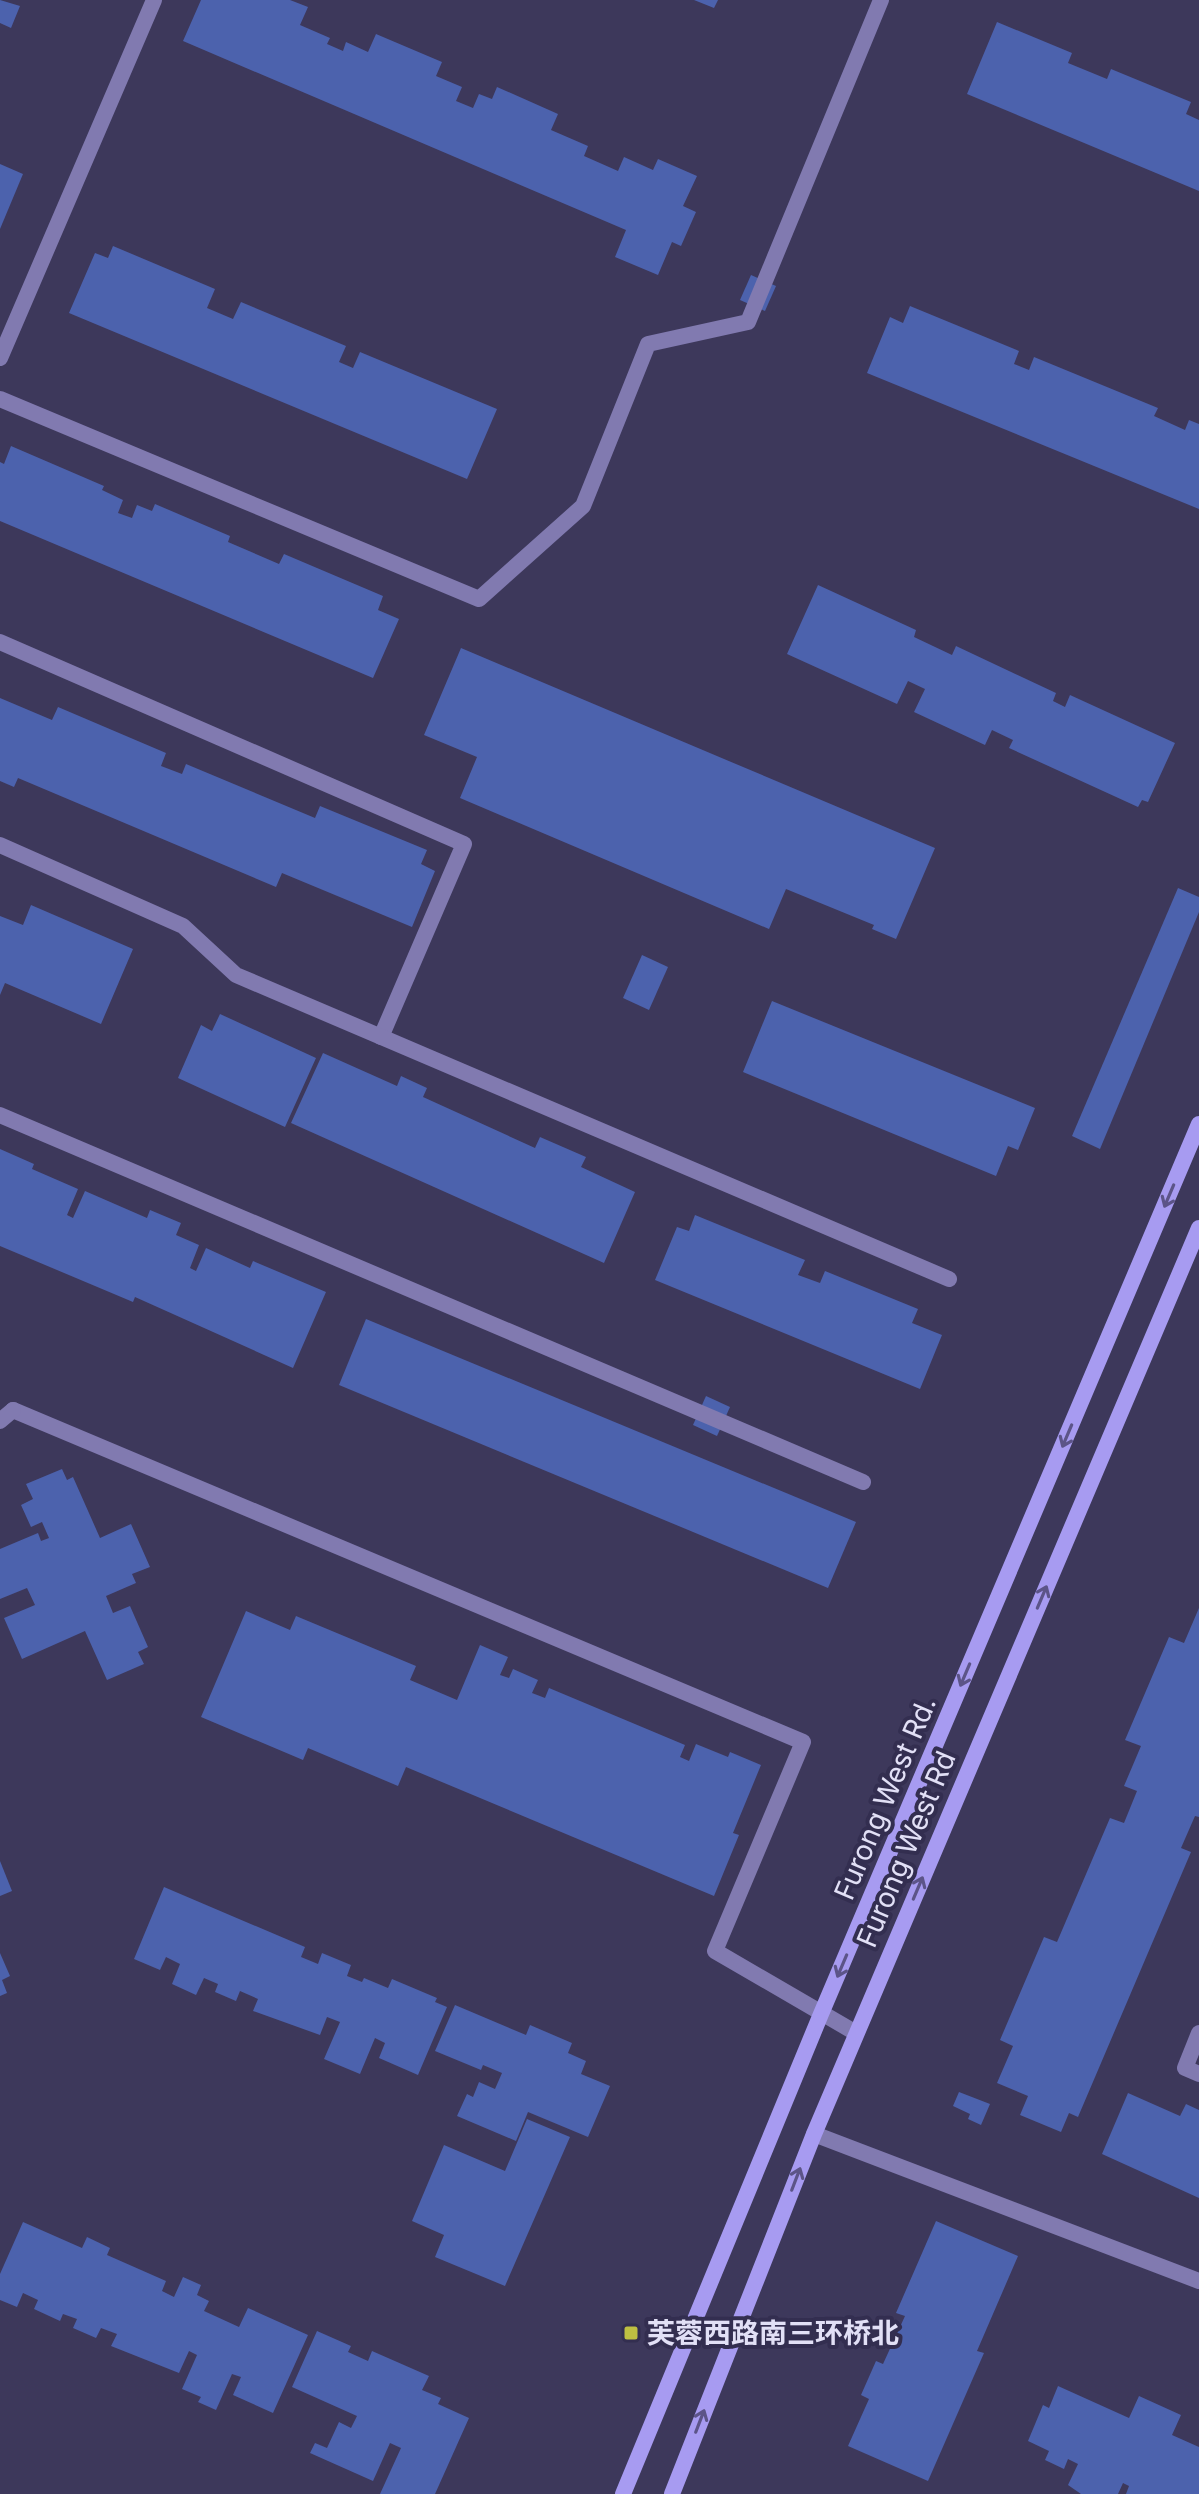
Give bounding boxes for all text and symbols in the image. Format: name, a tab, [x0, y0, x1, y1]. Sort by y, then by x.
one-way arrow	[1160, 1183, 1175, 1208]
one-way arrow	[1058, 1423, 1073, 1447]
one-way arrow	[1035, 1585, 1050, 1610]
one-way arrow	[957, 1662, 972, 1687]
street label: Furong West Rd.	[827, 1691, 943, 1905]
street label: Furong West Rd	[850, 1746, 962, 1952]
one-way arrow	[911, 1876, 926, 1901]
one-way arrow	[833, 1953, 848, 1978]
one-way arrow	[789, 2167, 804, 2192]
place label: 芙蓉西路南三环桥北	[647, 2316, 899, 2350]
marker: 芙蓉西路南三环桥北	[622, 2324, 640, 2342]
one-way arrow	[694, 2409, 709, 2434]

